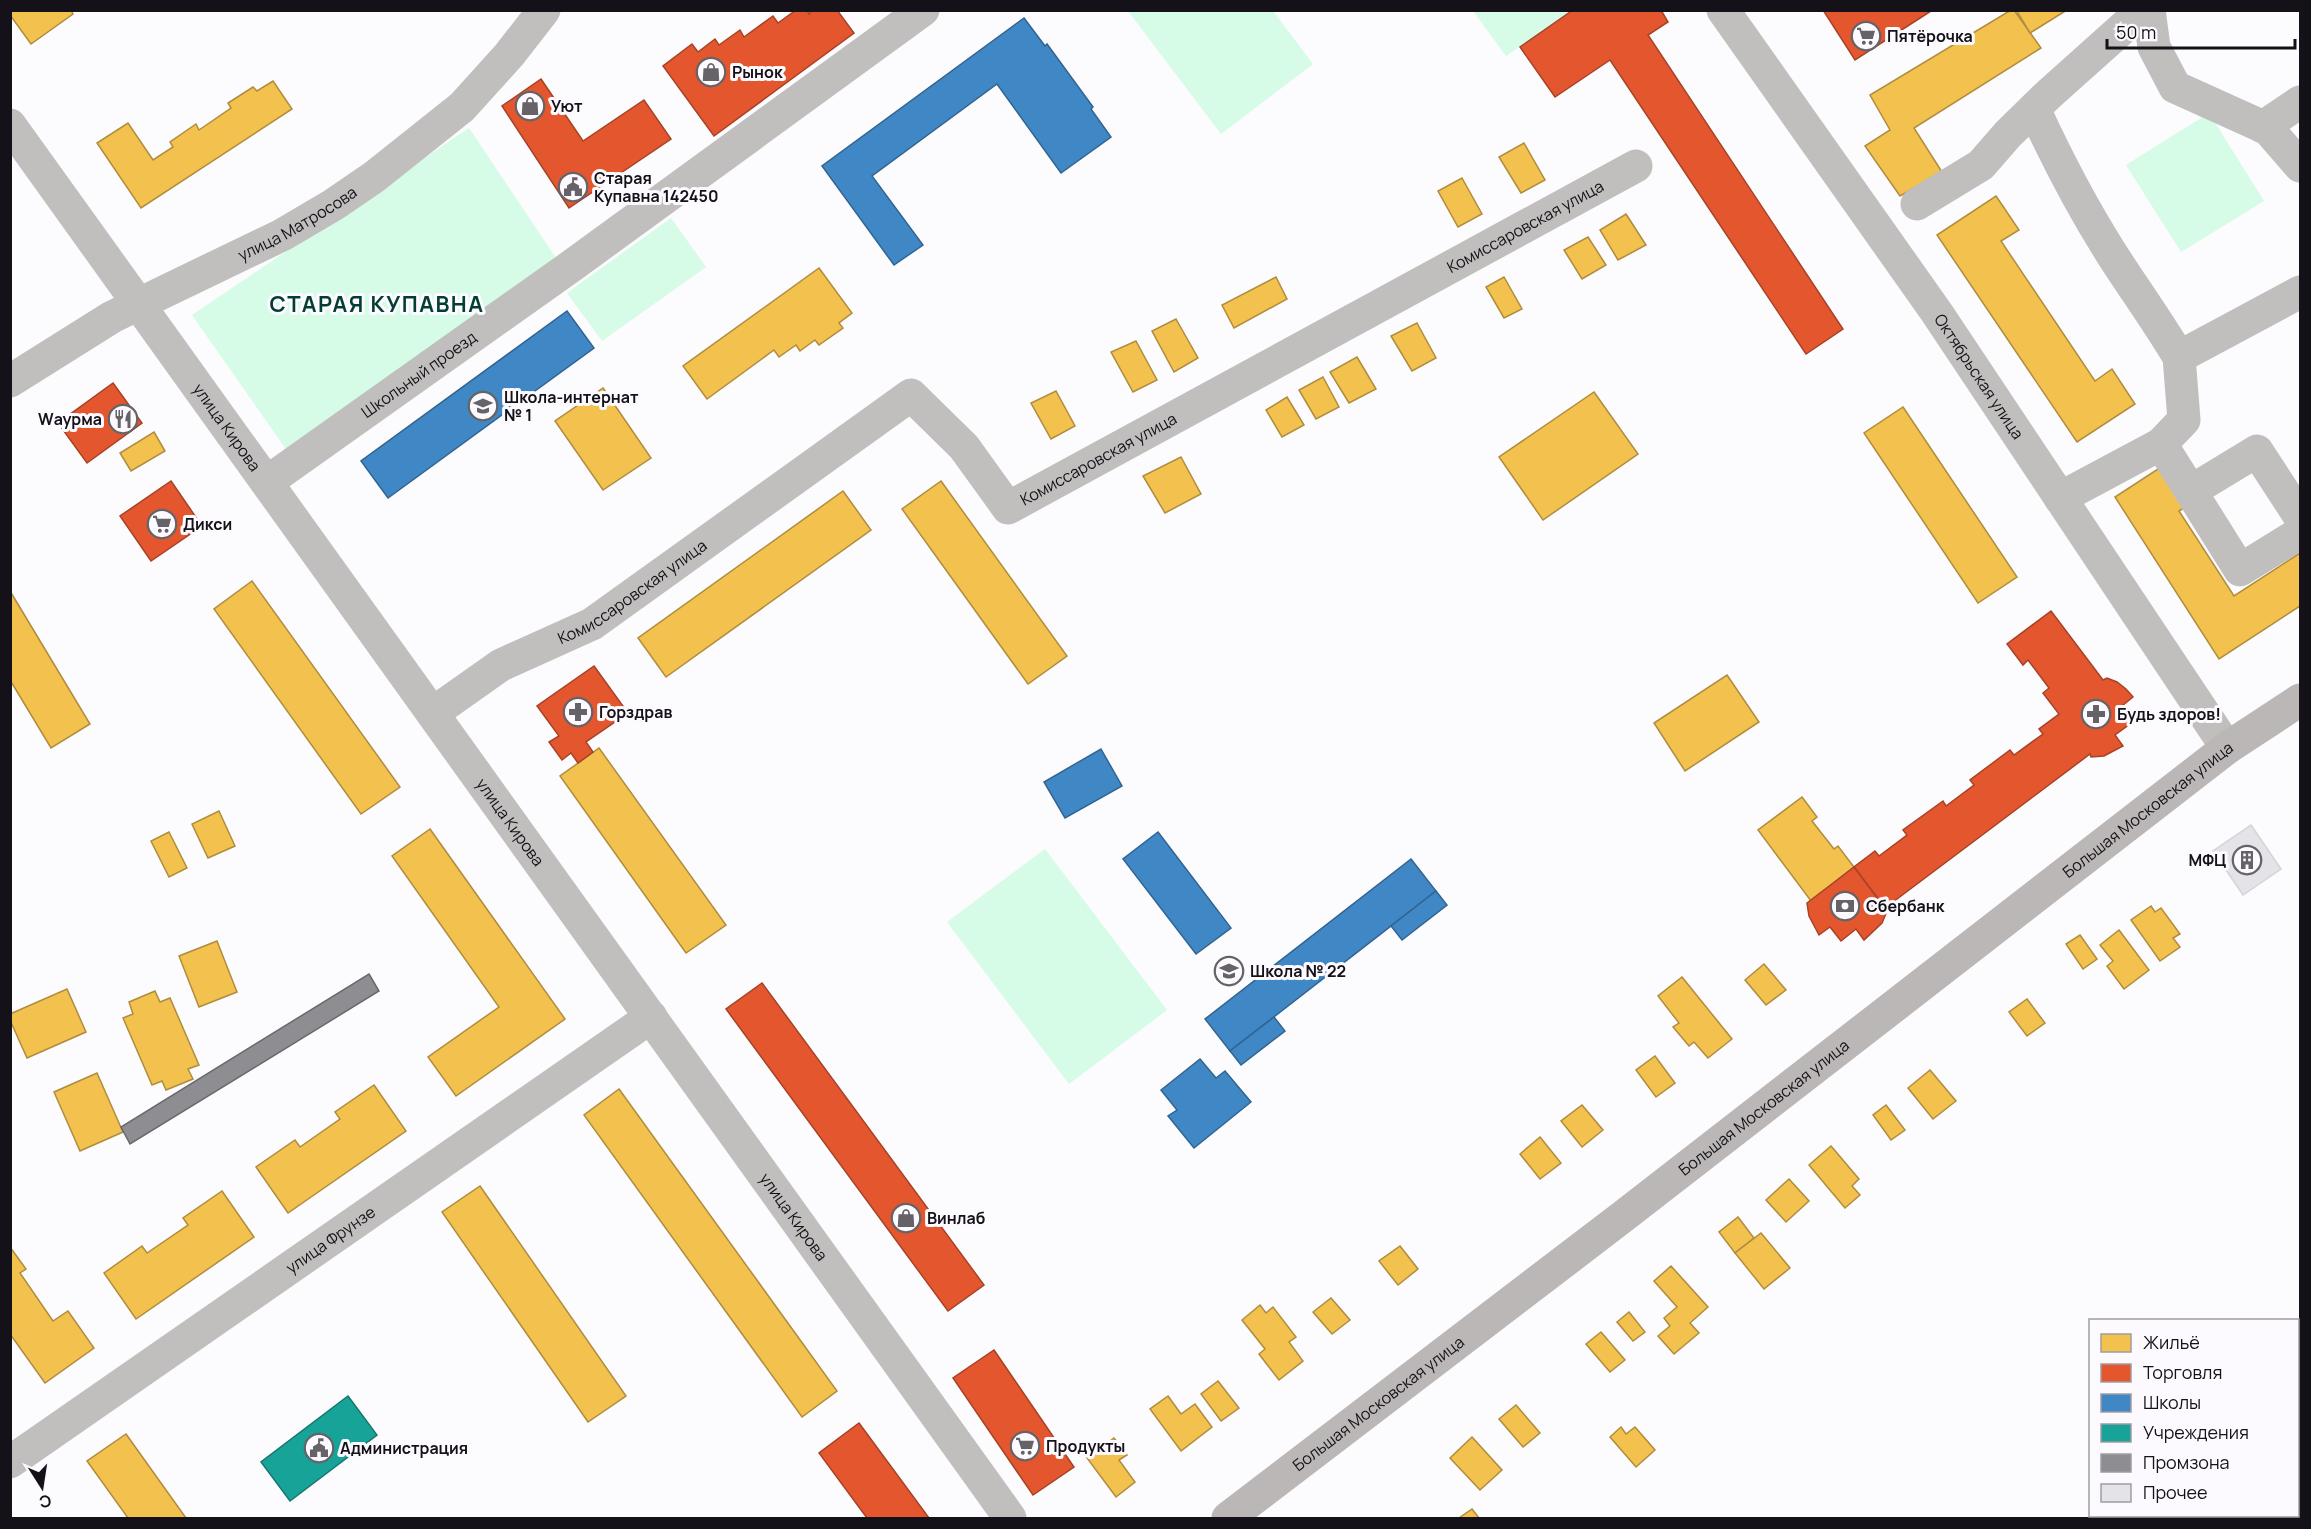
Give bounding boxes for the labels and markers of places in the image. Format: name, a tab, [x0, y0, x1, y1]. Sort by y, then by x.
supermarket icon: Пятёрочка	[1850, 20, 1882, 52]
place label: Пятёрочка	[1887, 25, 1973, 47]
shop icon: Рынок	[695, 56, 727, 88]
place label: Рынок	[732, 61, 783, 83]
shop icon: Уют	[514, 90, 546, 122]
place label: Уют	[551, 95, 583, 117]
place label: Старая Купавна 142450	[594, 167, 718, 207]
public building icon: Старая Купавна 142450	[557, 171, 589, 203]
place label: Школа-интернат № 1	[504, 386, 639, 426]
school or university icon: Школа-интернат № 1	[467, 390, 499, 422]
restaurant icon: Wаурма	[107, 403, 139, 435]
place label: Wаурма	[38, 408, 102, 430]
supermarket icon: Дикси	[146, 508, 178, 540]
place label: Дикси	[183, 513, 232, 535]
pharmacy icon: Горздрав	[562, 696, 594, 728]
pharmacy icon: Будь здоров!	[2080, 698, 2112, 730]
place label: Горздрав	[599, 701, 672, 723]
place label: Будь здоров!	[2117, 703, 2221, 725]
building icon: МФЦ	[2231, 844, 2263, 876]
place label: МФЦ	[2189, 849, 2226, 871]
bank icon: Сбербанк	[1829, 890, 1861, 922]
place label: Сбербанк	[1866, 895, 1945, 917]
school or university icon: Школа № 22	[1213, 955, 1245, 987]
place label: Школа № 22	[1250, 960, 1346, 982]
shop icon: Винлаб	[890, 1202, 922, 1234]
place label: Винлаб	[927, 1207, 985, 1229]
supermarket icon: Продукты	[1009, 1430, 1041, 1462]
public building icon: Администрация	[303, 1432, 335, 1464]
place label: Продукты	[1046, 1435, 1125, 1457]
place label: Администрация	[340, 1437, 468, 1459]

